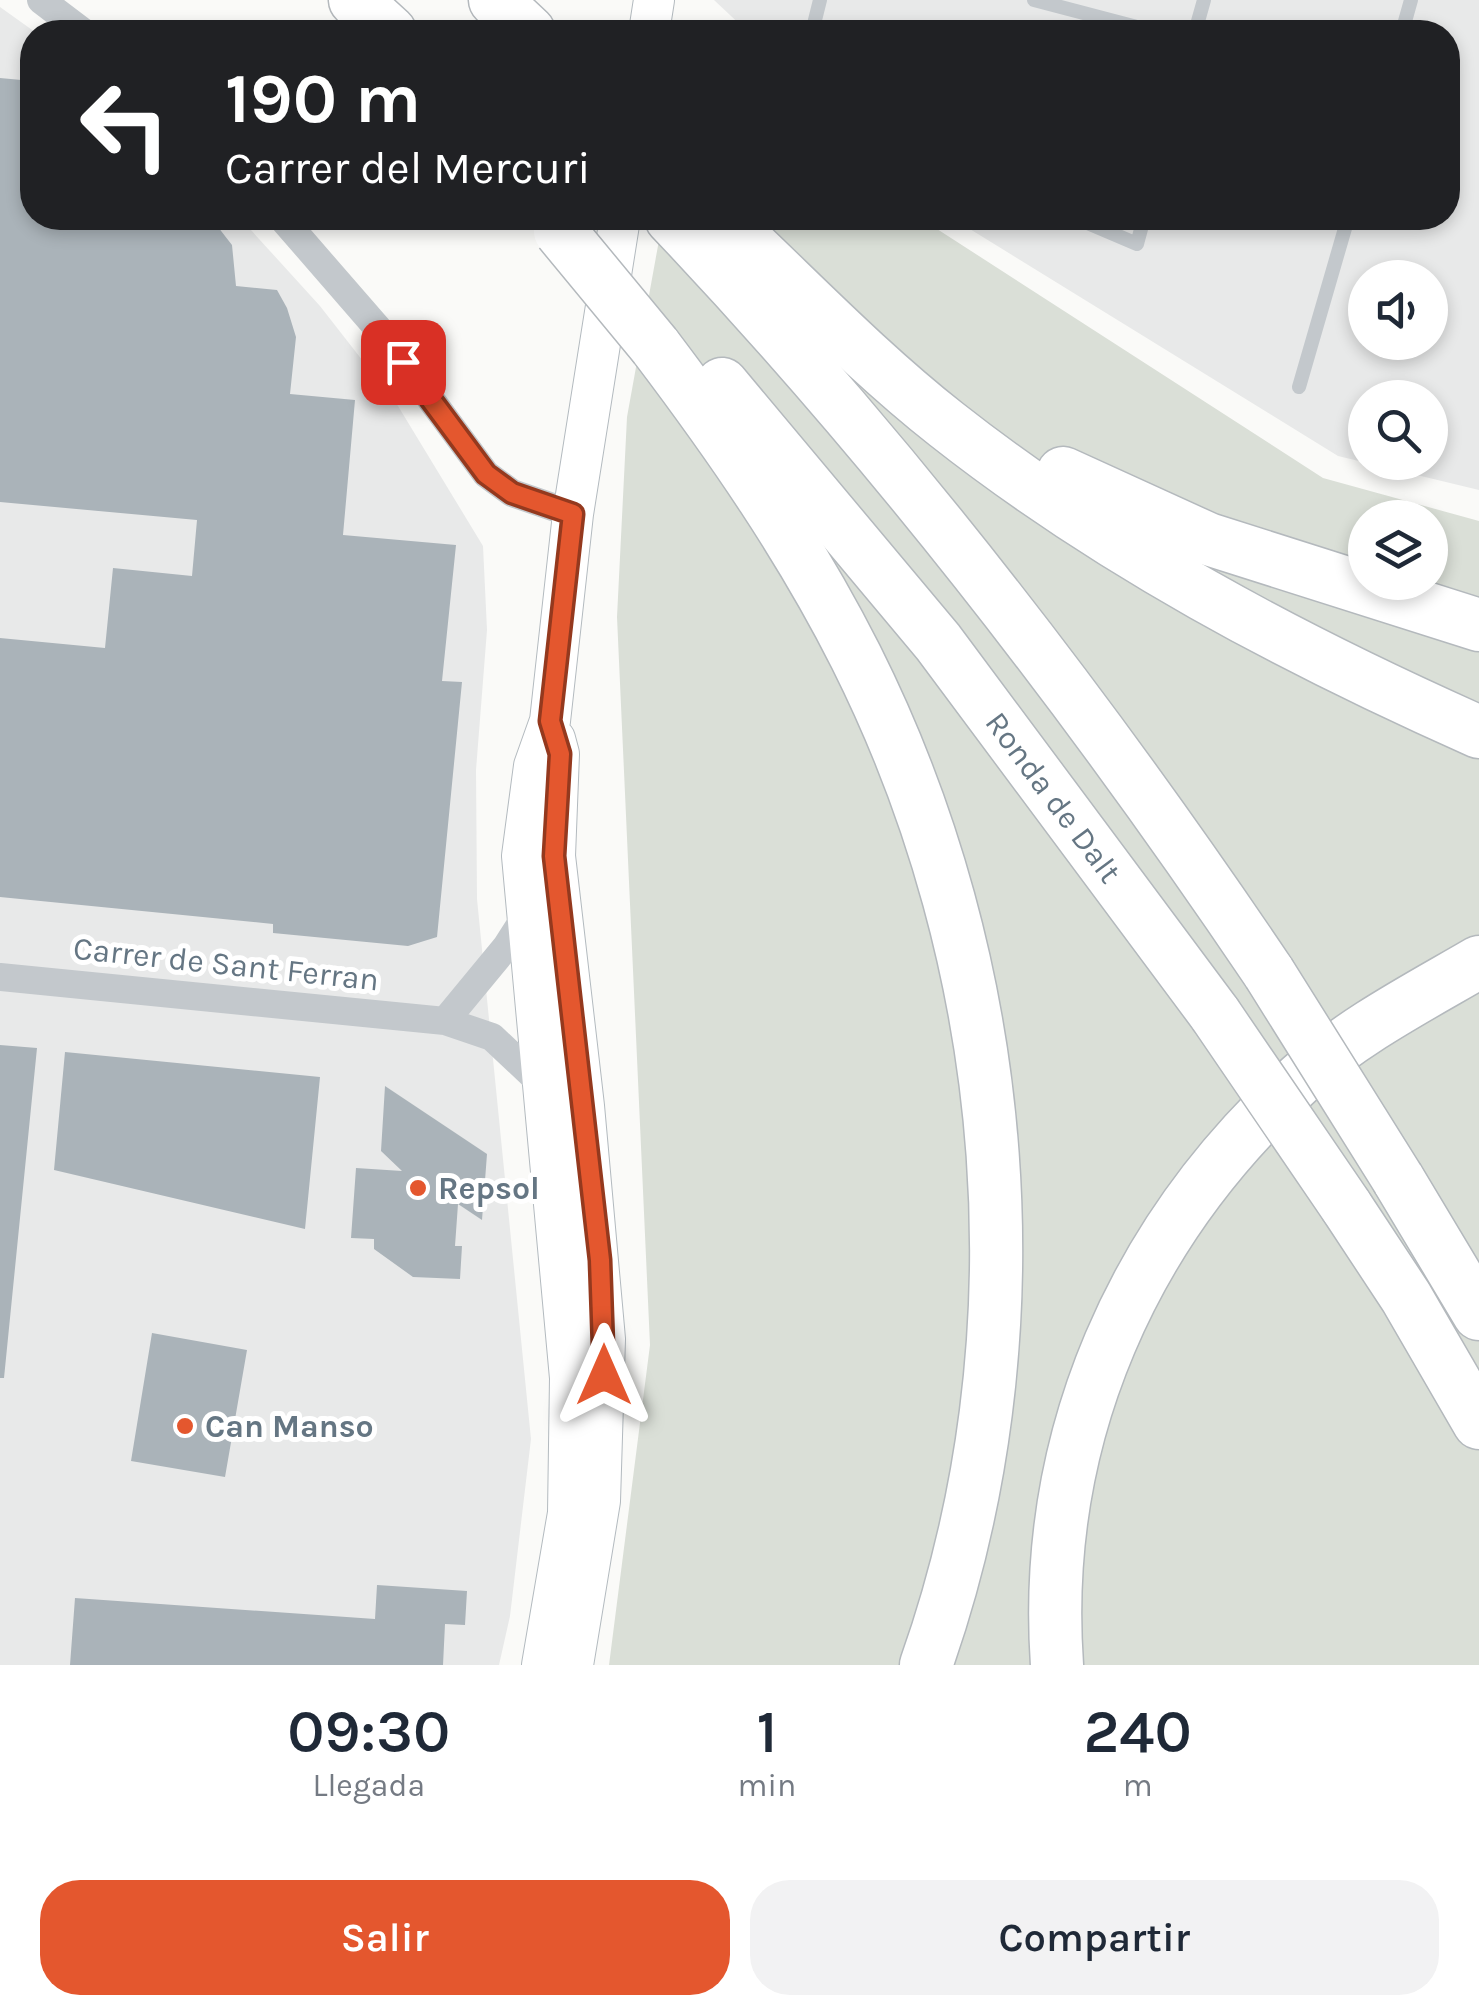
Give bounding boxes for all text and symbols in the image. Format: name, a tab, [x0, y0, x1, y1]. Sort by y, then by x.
text: 190 m	[225, 58, 421, 140]
icon: left	[60, 60, 190, 190]
text: Carrer del Mercuri	[225, 142, 591, 194]
map controls	[1348, 260, 1448, 600]
button: sound	[1348, 260, 1448, 360]
pin	[361, 320, 446, 405]
icon: arrive	[376, 335, 431, 390]
button: search	[1348, 380, 1448, 480]
button: layers	[1348, 500, 1448, 600]
street label: Ronda de Dalt	[978, 705, 1129, 890]
street label: Carrer de Sant Ferran	[71, 930, 381, 998]
place label: Repsol	[438, 1170, 540, 1207]
marker: Repsol	[407, 1177, 429, 1199]
position arrow	[552, 1323, 656, 1427]
place label: Can Manso	[205, 1408, 374, 1445]
marker: Can Manso	[174, 1415, 196, 1437]
text: 09:30	[287, 1697, 450, 1767]
text: 1	[756, 1697, 777, 1767]
text: 240	[1083, 1697, 1192, 1767]
text: Llegada	[312, 1767, 425, 1804]
text: min	[737, 1767, 796, 1804]
text: m	[1123, 1767, 1153, 1804]
button: Salir	[40, 1880, 730, 1995]
button: Compartir	[750, 1880, 1439, 1995]

